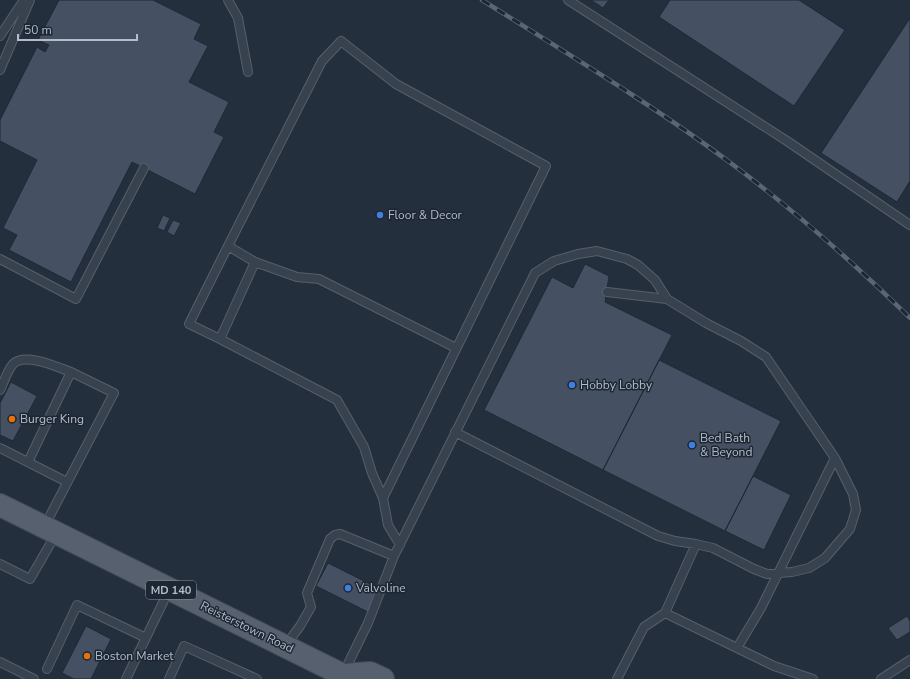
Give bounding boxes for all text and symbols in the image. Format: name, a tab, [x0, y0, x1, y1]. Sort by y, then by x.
scale bar	[18, 16, 137, 42]
text: 50 m	[24, 22, 52, 38]
place label: Floor & Decor	[388, 207, 463, 223]
marker: Floor & Decor	[375, 210, 385, 220]
place label: Hobby Lobby	[580, 377, 653, 393]
marker: Hobby Lobby	[567, 380, 577, 390]
place label: Burger King	[20, 411, 84, 427]
marker: Burger King	[7, 414, 17, 424]
place label: Bed Bath & Beyond	[700, 430, 752, 460]
marker: Bed Bath & Beyond	[687, 440, 697, 450]
place label: Valvoline	[355, 580, 406, 596]
road number: MD 140	[146, 581, 196, 599]
marker: Valvoline	[343, 583, 353, 593]
street label: Reisterstown Road	[198, 597, 296, 657]
place label: Boston Market	[95, 648, 174, 664]
marker: Boston Market	[82, 651, 92, 661]

